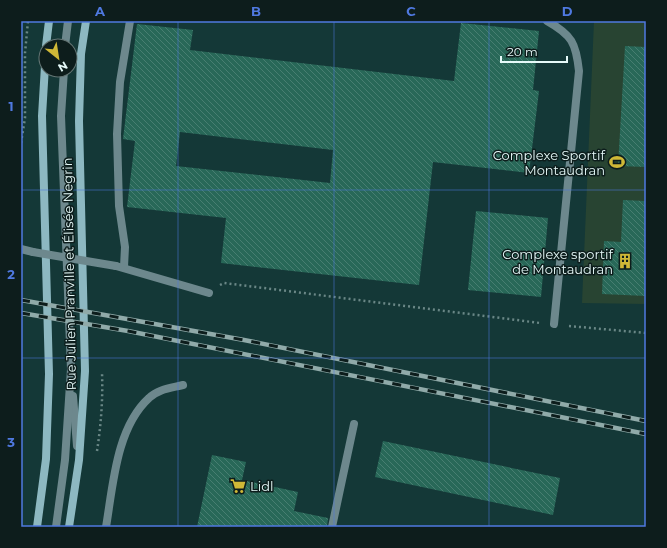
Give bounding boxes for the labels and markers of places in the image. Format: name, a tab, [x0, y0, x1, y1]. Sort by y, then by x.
place label: Complexe Sportif Montaudran	[493, 147, 606, 178]
sports icon: Complexe Sportif Montaudran	[608, 153, 626, 171]
place label: Complexe sportif de Montaudran	[502, 246, 614, 277]
building icon: Complexe sportif de Montaudran	[616, 252, 634, 270]
supermarket icon: Lidl	[229, 477, 247, 495]
place label: Lidl	[250, 478, 273, 494]

